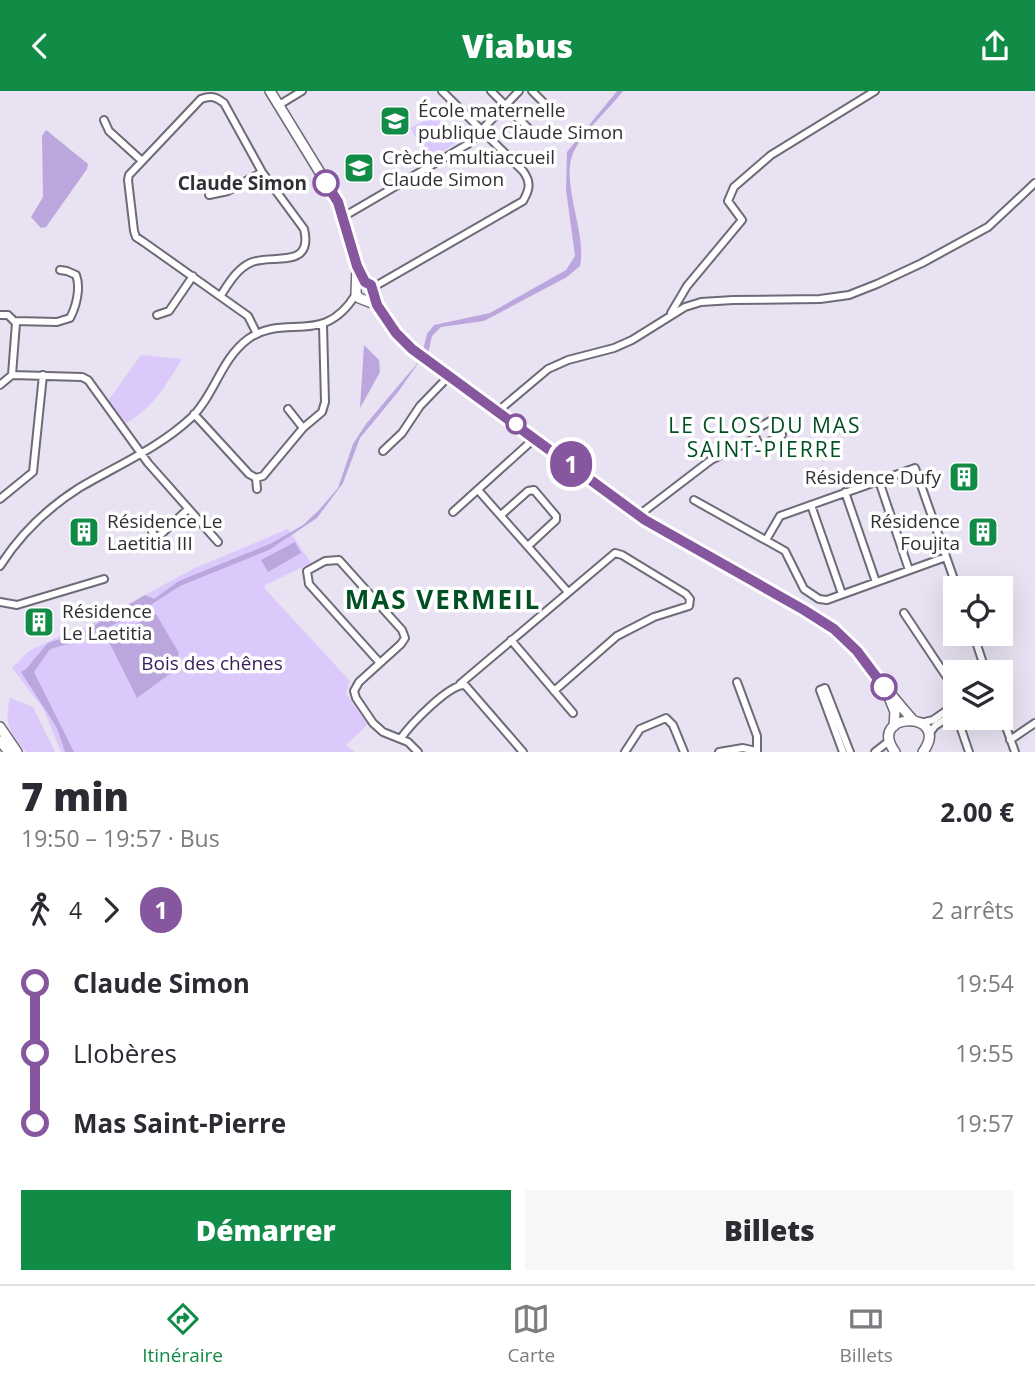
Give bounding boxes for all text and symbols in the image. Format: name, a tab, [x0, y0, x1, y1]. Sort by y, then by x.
text: Viabus	[462, 24, 573, 67]
icon: back	[21, 27, 59, 65]
icon: share	[976, 27, 1014, 65]
place label: École maternelle publique Claude Simon	[418, 97, 623, 145]
school or university icon: École maternelle publique Claude Simon	[378, 104, 412, 138]
place label: Crèche multiaccueil Claude Simon	[382, 144, 555, 192]
school or university icon: Crèche multiaccueil Claude Simon	[342, 151, 376, 185]
place label: Claude Simon	[178, 170, 307, 196]
marker: Claude Simon	[313, 170, 339, 196]
district label: LE CLOS DU MAS SAINT-PIERRE	[668, 411, 862, 463]
unlabelled marker	[506, 414, 526, 434]
line badge: 1	[548, 441, 594, 487]
text: 1	[564, 447, 578, 480]
building icon: Résidence Dufy	[947, 460, 981, 494]
place label: Résidence Dufy	[805, 464, 941, 490]
place label: Résidence Le Laetitia III	[107, 508, 222, 556]
place label: Résidence Foujita	[870, 508, 960, 556]
building icon: Résidence Le Laetitia III	[67, 515, 101, 549]
building icon: Résidence Foujita	[966, 515, 1000, 549]
map controls	[943, 576, 1013, 730]
button: locate	[943, 576, 1013, 646]
district label: MAS VERMEIL	[345, 581, 541, 617]
place label: Résidence Le Laetitia	[62, 598, 152, 646]
building icon: Résidence Le Laetitia	[22, 605, 56, 639]
park label: Bois des chênes	[141, 650, 283, 676]
button: layers	[943, 660, 1013, 730]
unlabelled marker	[871, 674, 897, 700]
text: 7 min	[21, 770, 129, 822]
text: 2.00 €	[940, 794, 1014, 830]
text: 19:50 – 19:57 · Bus	[21, 822, 220, 854]
icon: walk	[21, 891, 59, 929]
icon: forward	[92, 891, 130, 929]
text: 1	[154, 893, 168, 926]
text: 4	[69, 894, 82, 926]
text: 2 arrêts	[931, 894, 1014, 926]
text: Claude Simon	[73, 965, 250, 1001]
text: 19:54	[955, 967, 1014, 999]
text: Llobères	[73, 1035, 177, 1071]
text: 19:55	[955, 1037, 1014, 1069]
text: Mas Saint-Pierre	[73, 1105, 286, 1141]
text: 19:57	[955, 1107, 1014, 1139]
button: Démarrer	[21, 1190, 511, 1270]
button: Billets	[525, 1190, 1014, 1270]
tab: Itinéraire	[142, 1300, 223, 1368]
tab: Carte	[507, 1300, 555, 1368]
tab: Billets	[840, 1300, 893, 1368]

